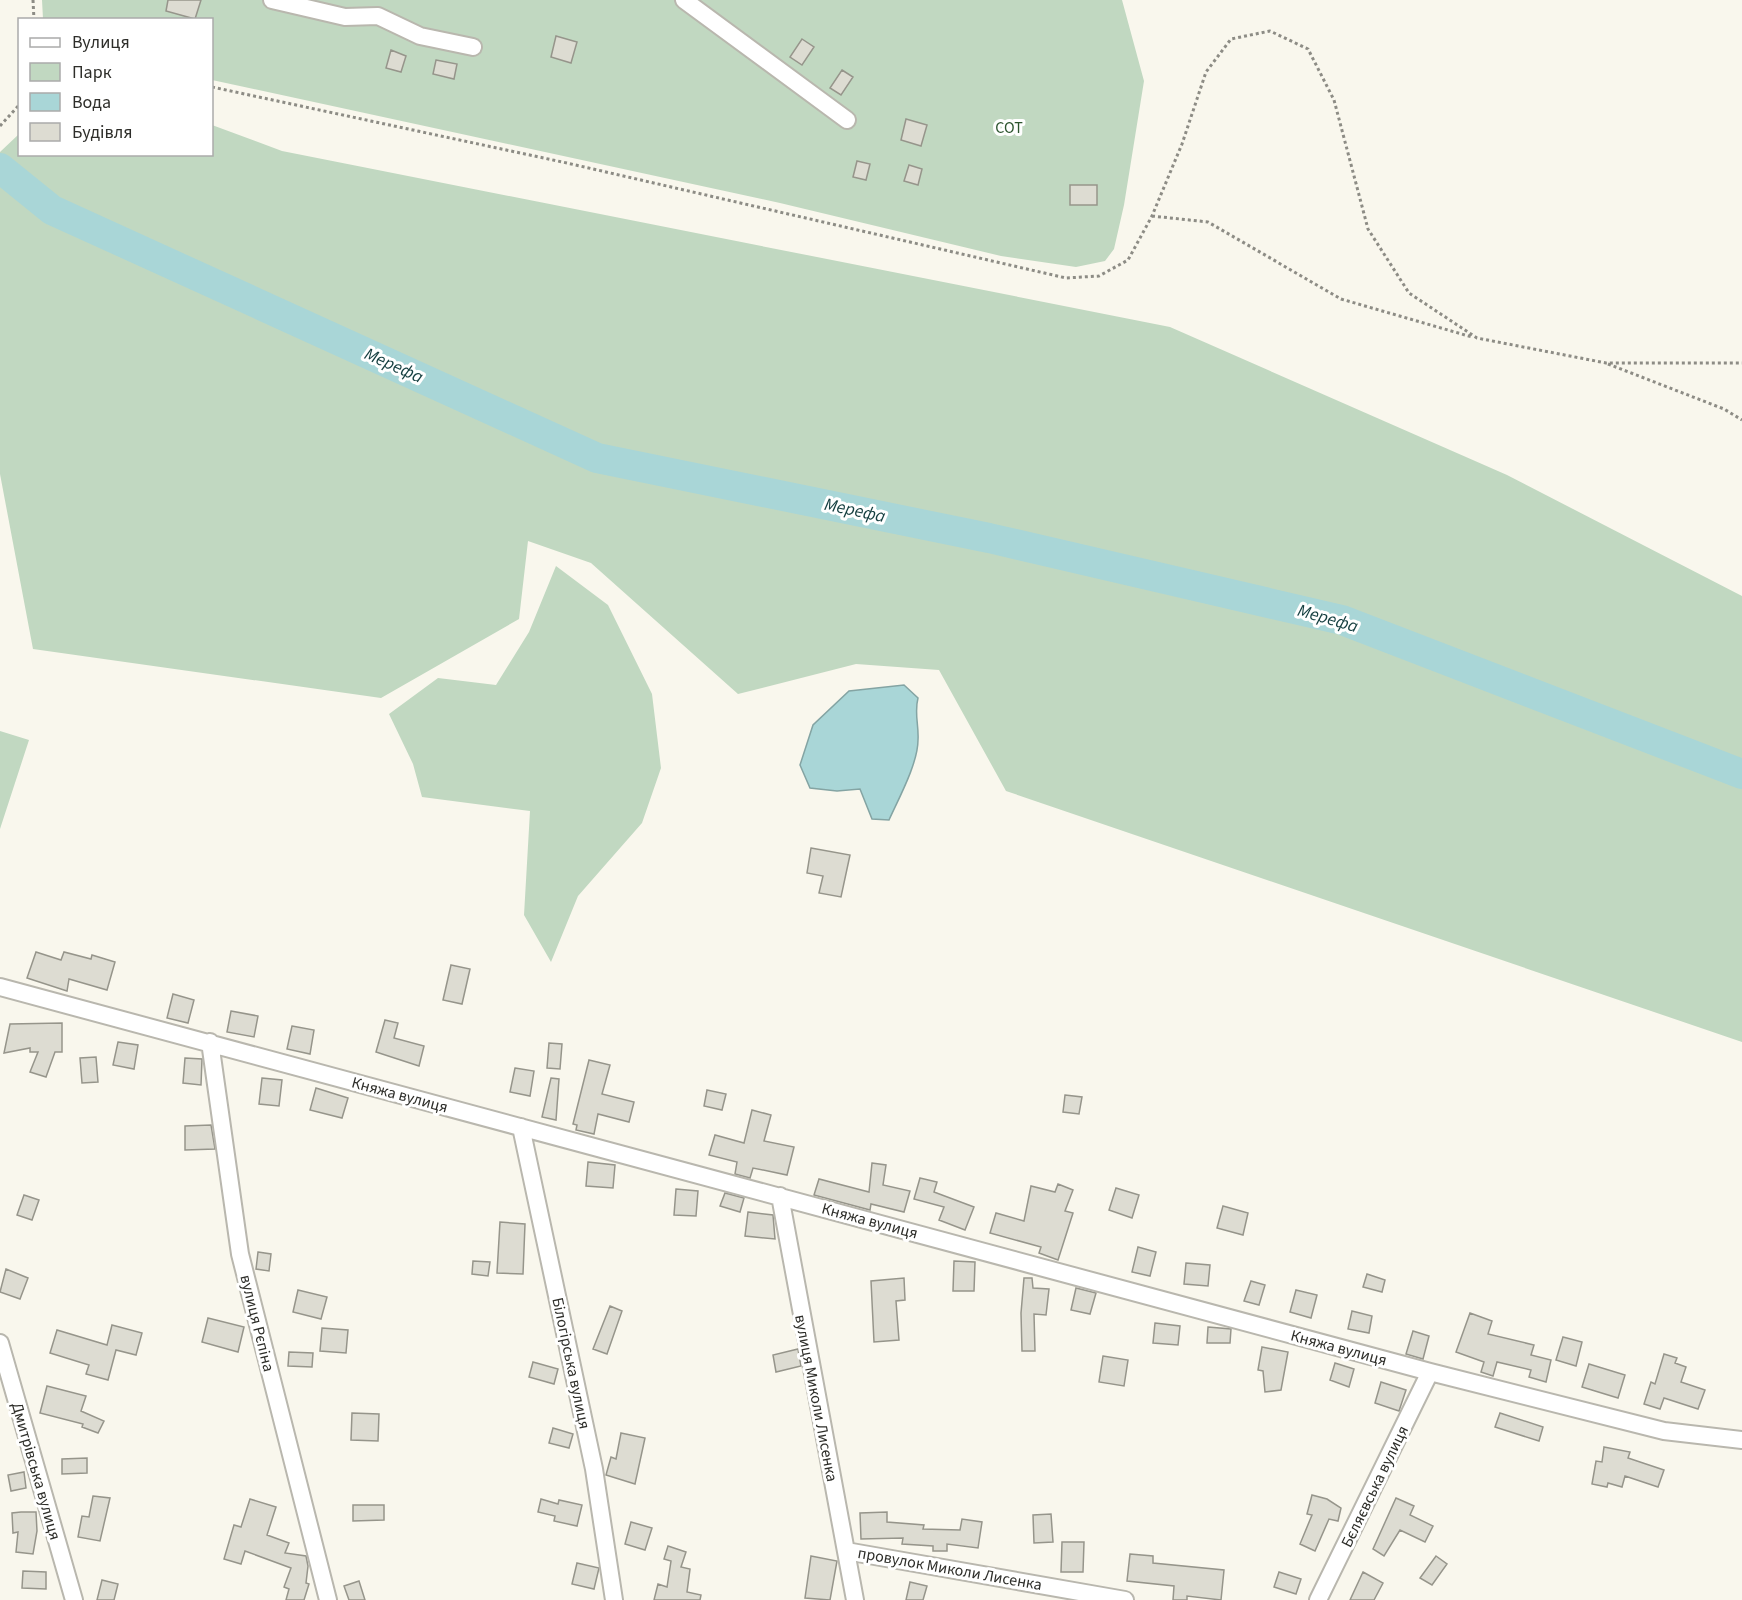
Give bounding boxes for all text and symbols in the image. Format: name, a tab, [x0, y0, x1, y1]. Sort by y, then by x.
legend	[18, 18, 213, 156]
text: Вулиця	[72, 30, 130, 55]
text: Парк	[72, 60, 112, 85]
text: Вода	[72, 90, 111, 115]
park label: СОТ	[995, 117, 1023, 139]
text: Будівля	[72, 120, 132, 145]
water label: Мерефа	[360, 341, 427, 390]
water label: Мерефа	[822, 492, 888, 529]
water label: Мерефа	[1295, 598, 1361, 639]
street label: Княжа вулиця	[349, 1072, 450, 1118]
street label: Княжа вулиця	[819, 1198, 920, 1244]
street label: вулиця Рєпіна	[234, 1272, 280, 1374]
street label: Білогірська вулиця	[546, 1295, 596, 1431]
street label: вулиця Миколи Лисенка	[789, 1313, 843, 1484]
street label: Княжа вулиця	[1288, 1325, 1389, 1371]
street label: Дмитрівська вулиця	[6, 1400, 66, 1543]
street label: Бєляєвська вулиця	[1336, 1422, 1414, 1551]
street label: провулок Миколи Лисенка	[856, 1542, 1044, 1596]

